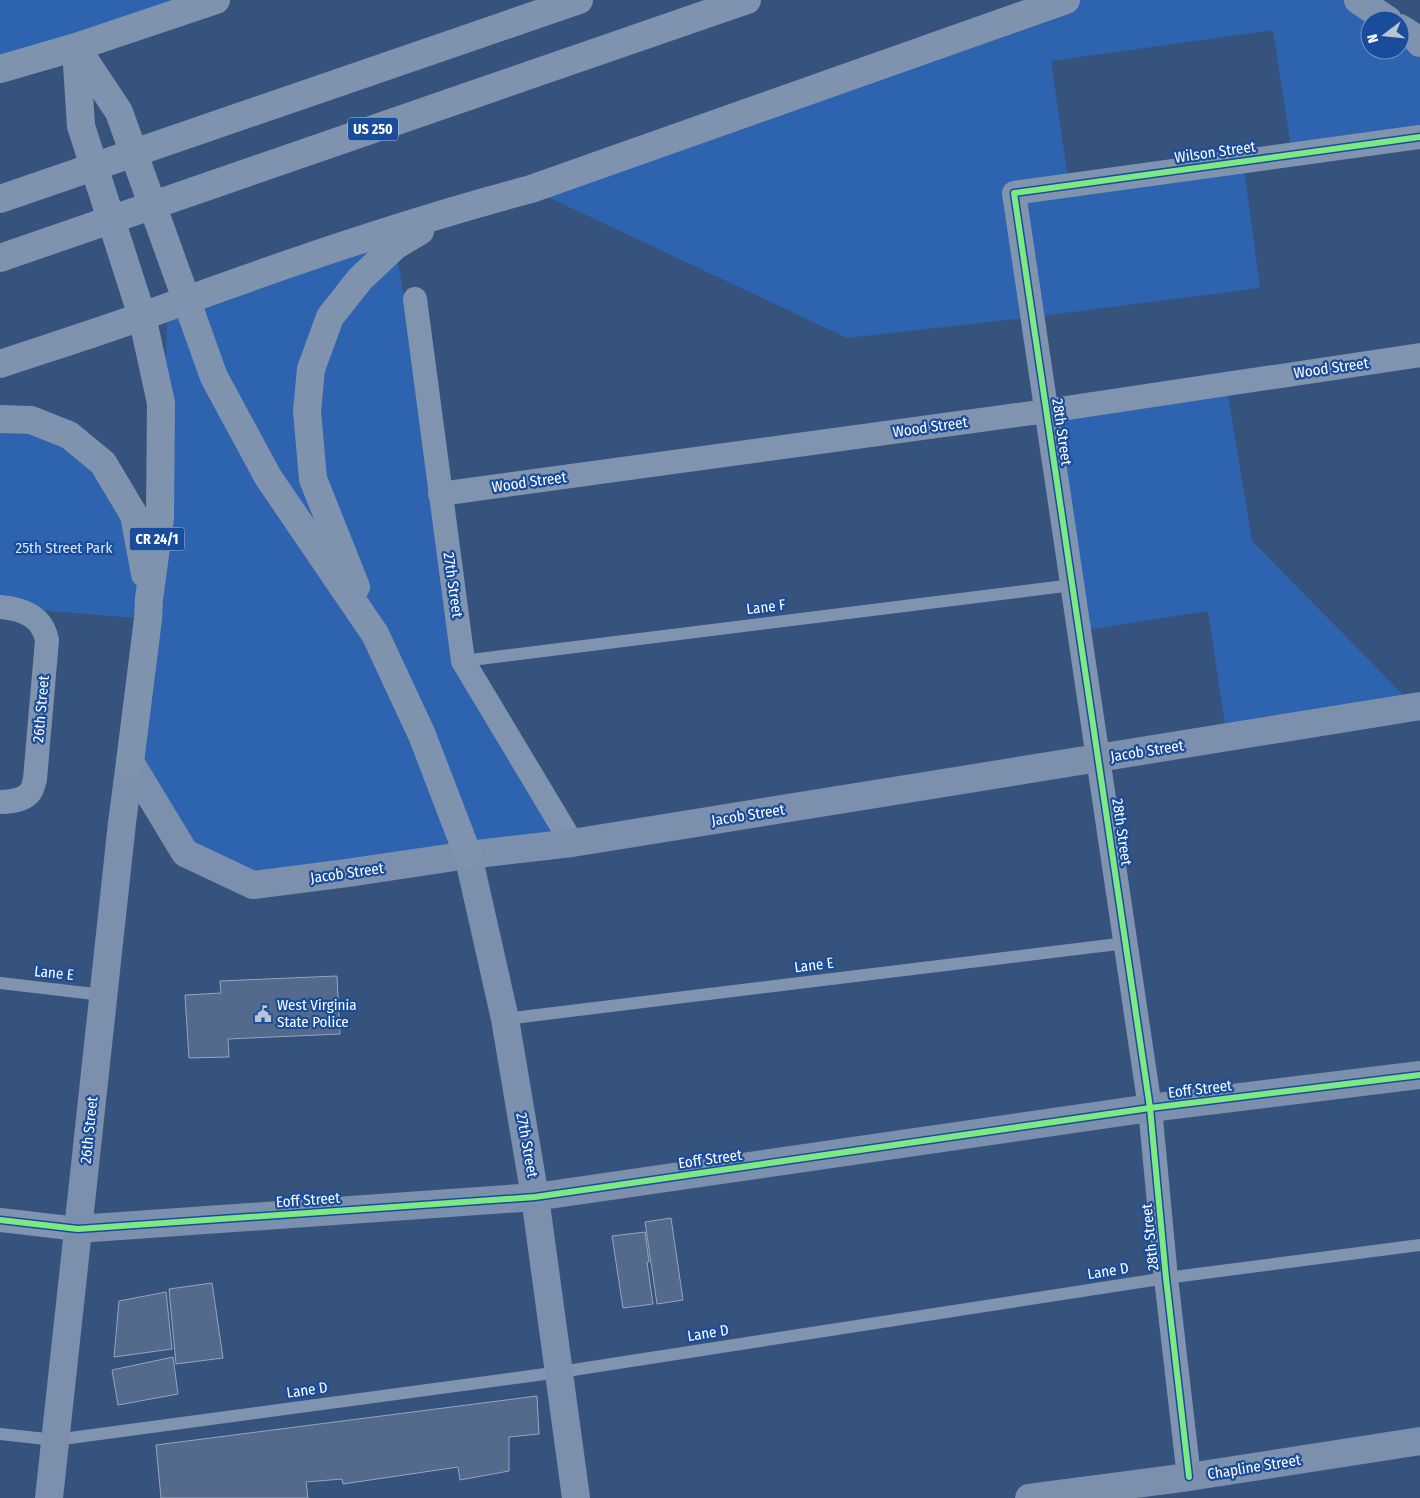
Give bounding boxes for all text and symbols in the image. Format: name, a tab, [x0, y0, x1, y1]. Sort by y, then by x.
north arrow	[1360, 10, 1410, 60]
text: N	[1364, 32, 1382, 45]
road number: US 250	[348, 118, 398, 140]
street label: Wilson Street	[1173, 137, 1257, 167]
street label: Wood Street	[1292, 354, 1370, 382]
street label: 28th Street	[1048, 397, 1076, 467]
street label: Wood Street	[891, 413, 969, 441]
street label: Wood Street	[490, 468, 568, 496]
road number: CR 24/1	[130, 528, 184, 550]
park label: 25th Street Park	[16, 539, 112, 557]
street label: 27th Street	[440, 551, 467, 619]
street label: Lane F	[745, 596, 787, 618]
street label: 26th Street	[29, 675, 53, 743]
street label: Jacob Street	[1109, 736, 1185, 766]
street label: 28th Street	[1108, 797, 1136, 867]
street label: Jacob Street	[710, 800, 786, 830]
street label: Jacob Street	[309, 859, 385, 887]
street label: Lane E	[793, 954, 835, 976]
street label: Lane E	[33, 962, 75, 984]
place label: West Virginia State Police	[277, 996, 357, 1031]
public building icon: West Virginia State Police	[253, 1004, 273, 1024]
street label: Eoff Street	[1167, 1076, 1233, 1102]
street label: 26th Street	[77, 1096, 101, 1164]
street label: 27th Street	[512, 1111, 542, 1179]
street label: Eoff Street	[677, 1146, 743, 1172]
street label: Eoff Street	[275, 1189, 341, 1211]
street label: 28th Street	[1138, 1202, 1162, 1271]
street label: Lane D	[1086, 1259, 1130, 1283]
street label: Lane D	[686, 1321, 730, 1345]
street label: Lane D	[285, 1378, 329, 1402]
street label: Chapline Street	[1206, 1451, 1302, 1483]

